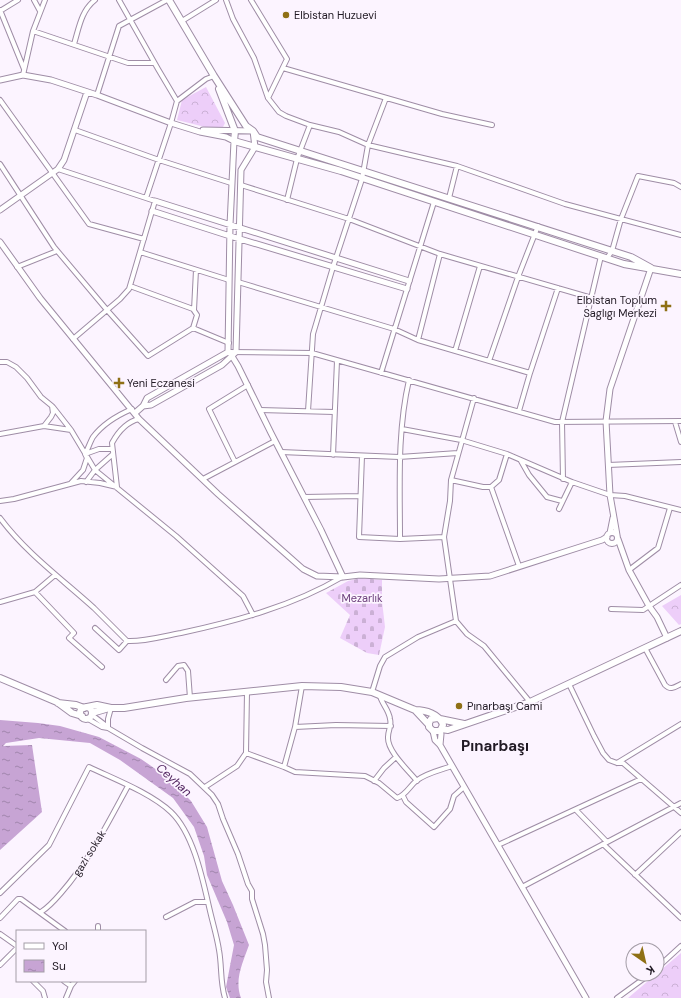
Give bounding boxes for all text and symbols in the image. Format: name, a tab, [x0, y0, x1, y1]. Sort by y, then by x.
place label: Elbistan Huzuevi	[294, 8, 377, 22]
marker: Elbistan Huzuevi	[281, 10, 291, 20]
place label: Elbistan Toplum Saglıgı Merkezi	[577, 293, 657, 320]
marker: Elbistan Toplum Saglıgı Merkezi	[660, 300, 672, 312]
place label: Yeni Eczanesi	[127, 376, 195, 390]
marker: Yeni Eczanesi	[114, 378, 124, 388]
park label: Mezarlık	[341, 591, 383, 605]
place label: Pınarbaşı Cami	[467, 699, 542, 713]
marker: Pınarbaşı Cami	[454, 701, 464, 711]
district label: Pınarbaşı	[461, 736, 529, 756]
water label: Ceyhan	[153, 760, 195, 800]
street label: gazi sokak	[69, 827, 109, 879]
legend	[16, 930, 146, 982]
text: Yol	[52, 938, 68, 954]
north arrow	[625, 942, 665, 982]
text: Su	[52, 958, 66, 974]
text: K	[644, 962, 657, 978]

